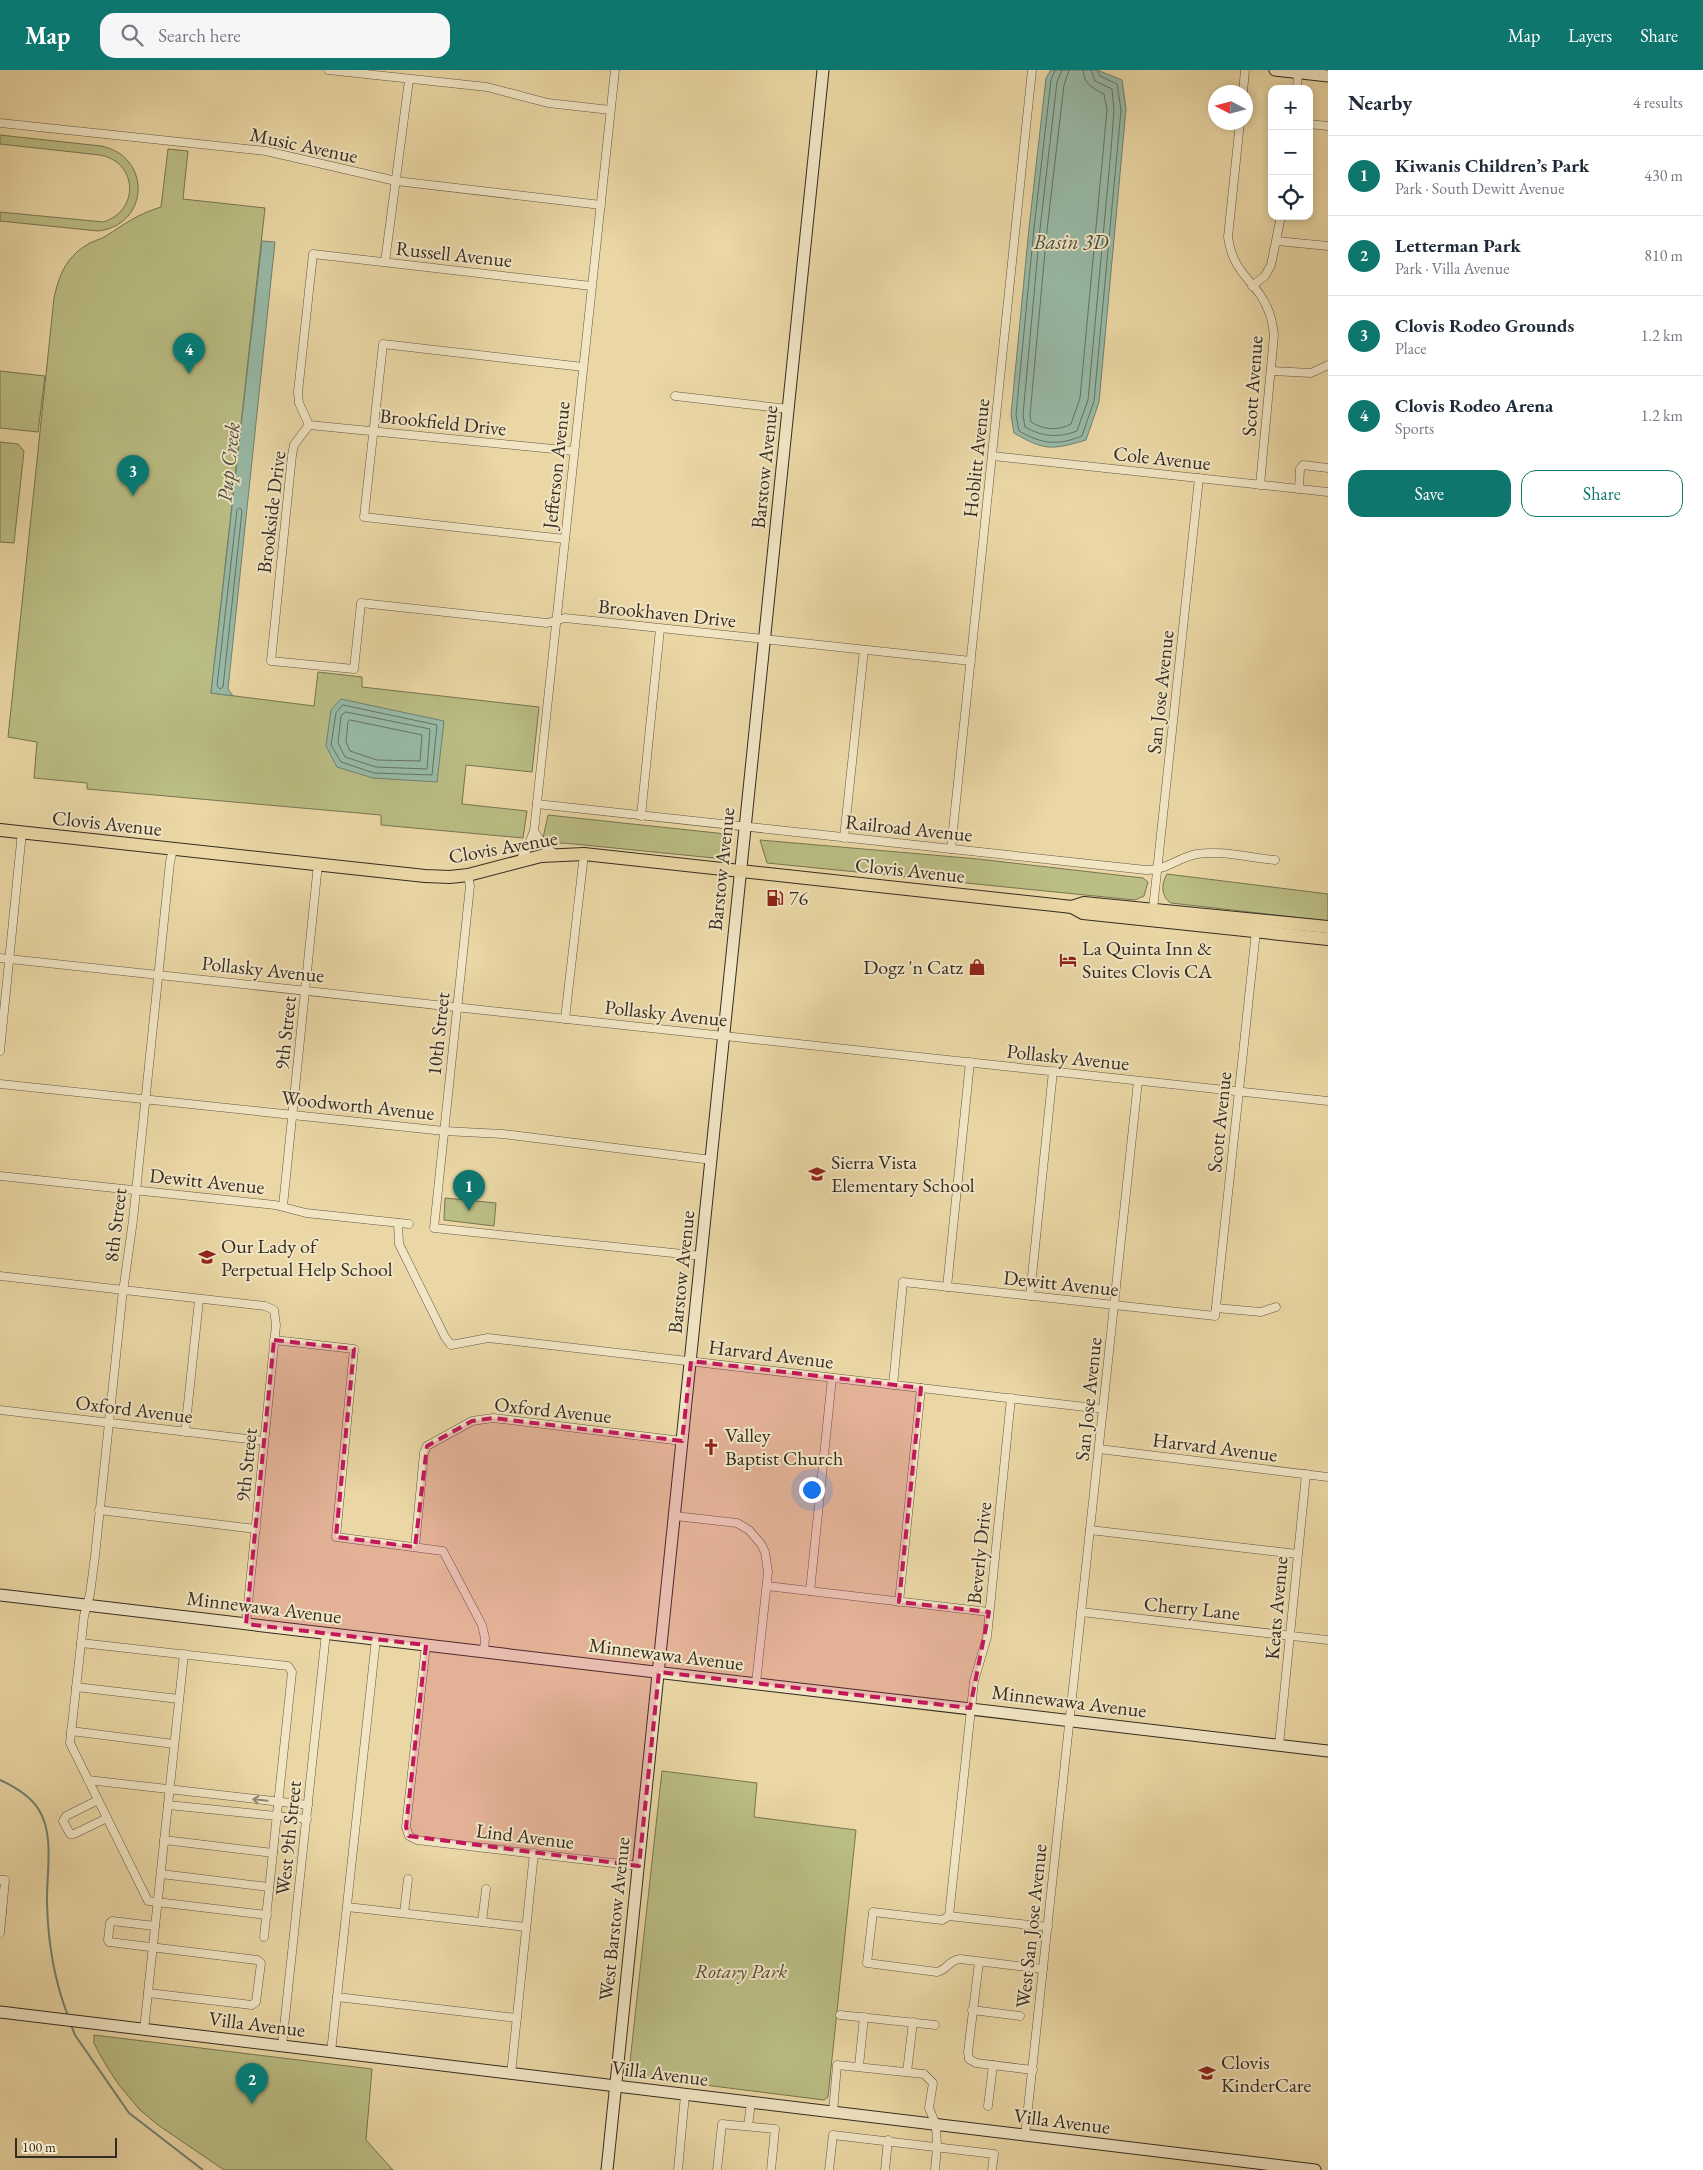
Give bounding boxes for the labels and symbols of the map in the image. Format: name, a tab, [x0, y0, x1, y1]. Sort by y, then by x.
north arrow	[1208, 85, 1253, 130]
street label: Music Avenue	[248, 121, 360, 169]
water label: Basin 3D	[1032, 228, 1109, 255]
street label: Russell Avenue	[395, 235, 513, 273]
pin: 4	[173, 333, 205, 374]
street label: Scott Avenue	[1236, 335, 1269, 437]
street label: Hoblitt Avenue	[957, 397, 995, 519]
street label: Jefferson Avenue	[536, 400, 576, 532]
street label: Brookfield Drive	[378, 402, 508, 442]
street label: Barstow Avenue	[745, 404, 783, 530]
water label: Pup Creek	[210, 420, 246, 503]
street label: Cole Avenue	[1112, 440, 1212, 476]
street label: Brookside Drive	[251, 449, 291, 575]
pin: 3	[117, 455, 149, 496]
street label: Brookhaven Drive	[597, 593, 737, 633]
street label: San Jose Avenue	[1141, 629, 1179, 755]
street label: Clovis Avenue	[51, 804, 163, 842]
street label: Barstow Avenue	[702, 806, 740, 932]
street label: Railroad Avenue	[844, 808, 974, 848]
street label: Clovis Avenue	[447, 825, 560, 869]
street label: Clovis Avenue	[854, 851, 966, 889]
place label: 76	[789, 885, 809, 911]
fuel station icon: 76	[765, 888, 785, 908]
place label: La Quinta Inn & Suites Clovis CA	[1082, 935, 1212, 984]
street label: Pollasky Avenue	[200, 950, 326, 988]
hotel icon: La Quinta Inn & Suites Clovis CA	[1058, 950, 1078, 970]
place label: Dogz 'n Catz	[863, 954, 963, 980]
shop icon: Dogz 'n Catz	[967, 957, 987, 977]
street label: 10th Street	[421, 990, 455, 1077]
street label: 9th Street	[268, 994, 302, 1071]
street label: Pollasky Avenue	[603, 994, 729, 1032]
street label: Pollasky Avenue	[1005, 1038, 1131, 1076]
street label: Scott Avenue	[1201, 1070, 1237, 1174]
street label: Woodworth Avenue	[280, 1084, 436, 1126]
place label: Sierra Vista Elementary School	[831, 1149, 975, 1198]
street label: Dewitt Avenue	[148, 1162, 266, 1200]
school or university icon: Sierra Vista Elementary School	[807, 1164, 827, 1184]
pin: 1	[453, 1170, 485, 1211]
street label: 8th Street	[98, 1186, 133, 1263]
street label: Barstow Avenue	[662, 1209, 700, 1335]
place label: Our Lady of Perpetual Help School	[221, 1233, 393, 1282]
school or university icon: Our Lady of Perpetual Help School	[197, 1247, 217, 1267]
street label: Dewitt Avenue	[1002, 1264, 1120, 1302]
street label: Harvard Avenue	[707, 1333, 835, 1375]
street label: San Jose Avenue	[1069, 1336, 1107, 1462]
street label: Oxford Avenue	[74, 1389, 194, 1429]
street label: Oxford Avenue	[493, 1391, 613, 1429]
place label: Valley Baptist Church	[725, 1422, 843, 1471]
street label: 9th Street	[229, 1426, 263, 1503]
street label: Harvard Avenue	[1151, 1426, 1279, 1468]
church icon: Valley Baptist Church	[701, 1437, 721, 1457]
your location	[799, 1477, 825, 1503]
street label: Beverly Drive	[961, 1500, 997, 1605]
street label: Keats Avenue	[1259, 1555, 1293, 1661]
street label: Minnewawa Avenue	[185, 1585, 343, 1629]
street label: Cherry Lane	[1143, 1590, 1242, 1626]
street label: Minnewawa Avenue	[587, 1632, 745, 1676]
street label: Minnewawa Avenue	[990, 1679, 1148, 1723]
street label: West 9th Street	[269, 1779, 307, 1897]
one-way arrow	[252, 1795, 268, 1805]
street label: Lind Avenue	[474, 1817, 576, 1855]
street label: West Barstow Avenue	[592, 1836, 636, 2002]
street label: West San Jose Avenue	[1009, 1842, 1053, 2009]
park label: Rotary Park	[695, 1958, 787, 1984]
street label: Villa Avenue	[207, 2005, 307, 2043]
place label: Clovis KinderCare	[1221, 2049, 1312, 2098]
street label: Villa Avenue	[610, 2054, 710, 2092]
pin: 2	[236, 2063, 268, 2104]
school or university icon: Clovis KinderCare	[1197, 2063, 1217, 2083]
street label: Villa Avenue	[1012, 2102, 1112, 2140]
scale bar	[15, 2135, 118, 2158]

